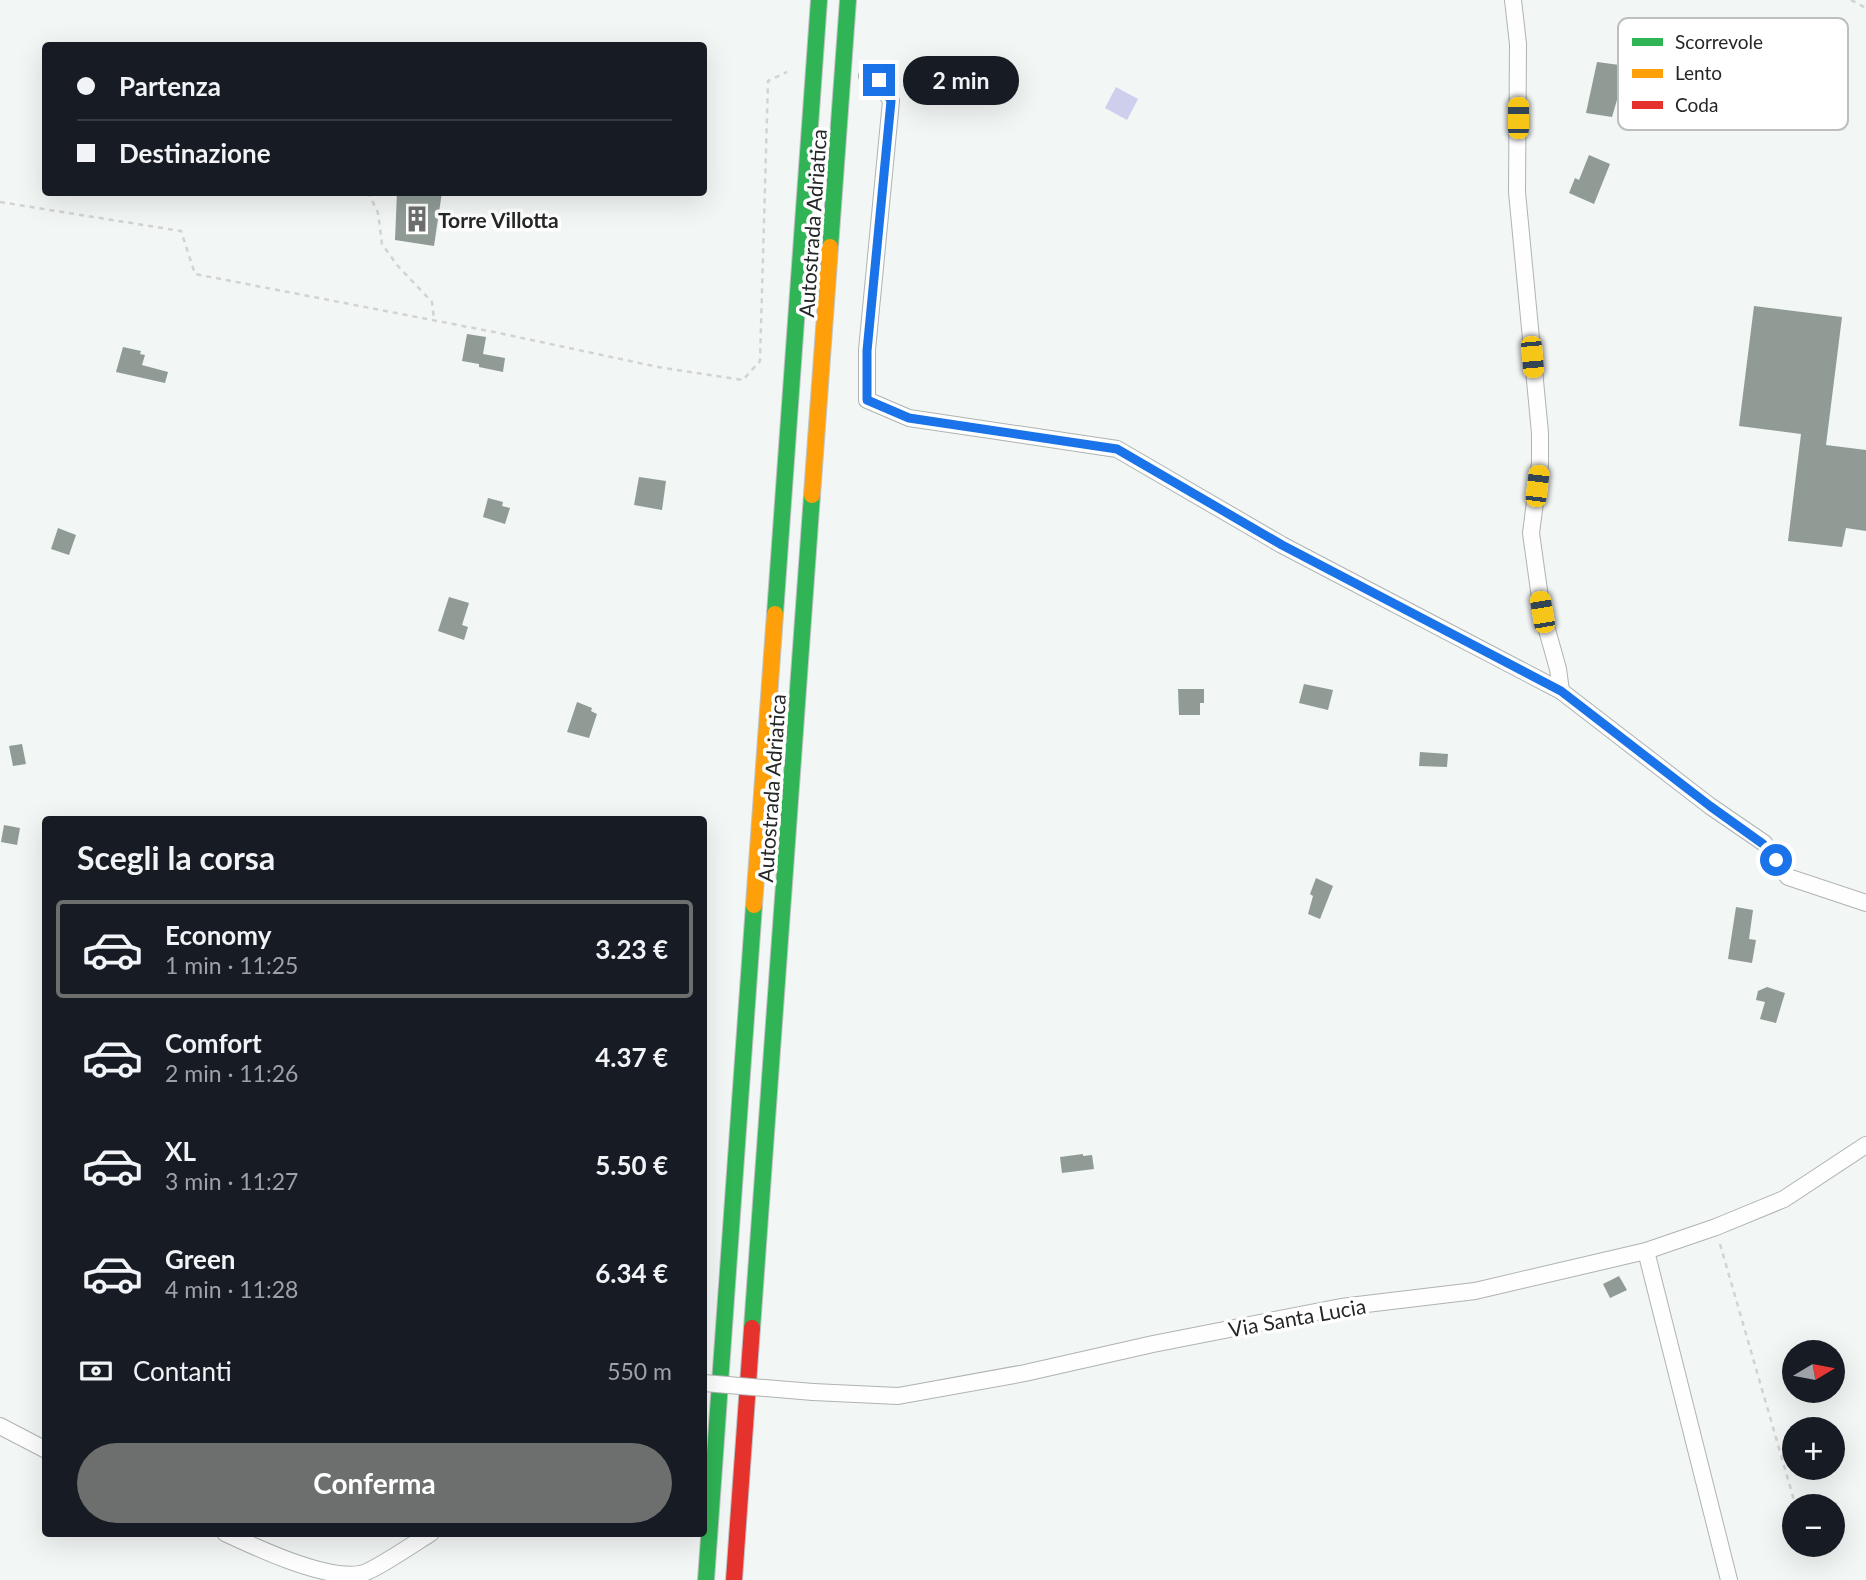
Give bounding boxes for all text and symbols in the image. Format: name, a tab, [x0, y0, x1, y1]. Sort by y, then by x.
legend	[1618, 18, 1848, 130]
text: Scorrevole	[1675, 30, 1763, 53]
callout: 2 min	[903, 56, 1019, 104]
text: Lento	[1675, 61, 1722, 84]
route end	[863, 64, 895, 96]
text: 2 min	[932, 66, 990, 94]
text: Partenza	[119, 70, 221, 102]
text: Coda	[1675, 93, 1718, 116]
car	[1508, 97, 1529, 139]
street label: Autostrada Adriatica	[793, 128, 831, 318]
text: Destinazione	[119, 137, 271, 169]
building icon: Torre Villotta	[402, 204, 432, 234]
place label: Torre Villotta	[438, 207, 559, 232]
car	[1520, 335, 1545, 379]
car	[1525, 464, 1550, 508]
car	[1529, 589, 1556, 635]
street label: Autostrada Adriatica	[752, 693, 790, 883]
text: Scegli la corsa	[77, 838, 275, 877]
route start	[1760, 844, 1792, 876]
icon: car	[81, 918, 144, 981]
text: Economy	[165, 919, 271, 951]
text: 3.23 €	[595, 933, 668, 965]
text: 1 min · 11:25	[165, 951, 298, 979]
icon: car	[81, 1026, 144, 1089]
text: Comfort	[165, 1027, 262, 1059]
text: 4.37 €	[595, 1041, 668, 1073]
text: 2 min · 11:26	[165, 1059, 298, 1087]
icon: car	[81, 1134, 144, 1197]
text: XL	[165, 1135, 196, 1167]
text: 5.50 €	[595, 1149, 668, 1181]
text: 3 min · 11:27	[165, 1167, 298, 1195]
icon: car	[81, 1242, 144, 1305]
text: Green	[165, 1243, 235, 1275]
text: 6.34 €	[595, 1257, 668, 1289]
text: 4 min · 11:28	[165, 1275, 298, 1303]
street label: Via Santa Lucia	[1226, 1293, 1368, 1341]
north arrow	[1782, 1340, 1844, 1404]
map controls	[1782, 1340, 1845, 1557]
icon: cash	[77, 1352, 115, 1390]
text: Contanti	[133, 1355, 232, 1387]
text: 550 m	[607, 1357, 672, 1385]
button: +	[1782, 1417, 1845, 1480]
button: Conferma	[77, 1443, 672, 1523]
button: −	[1782, 1494, 1845, 1557]

